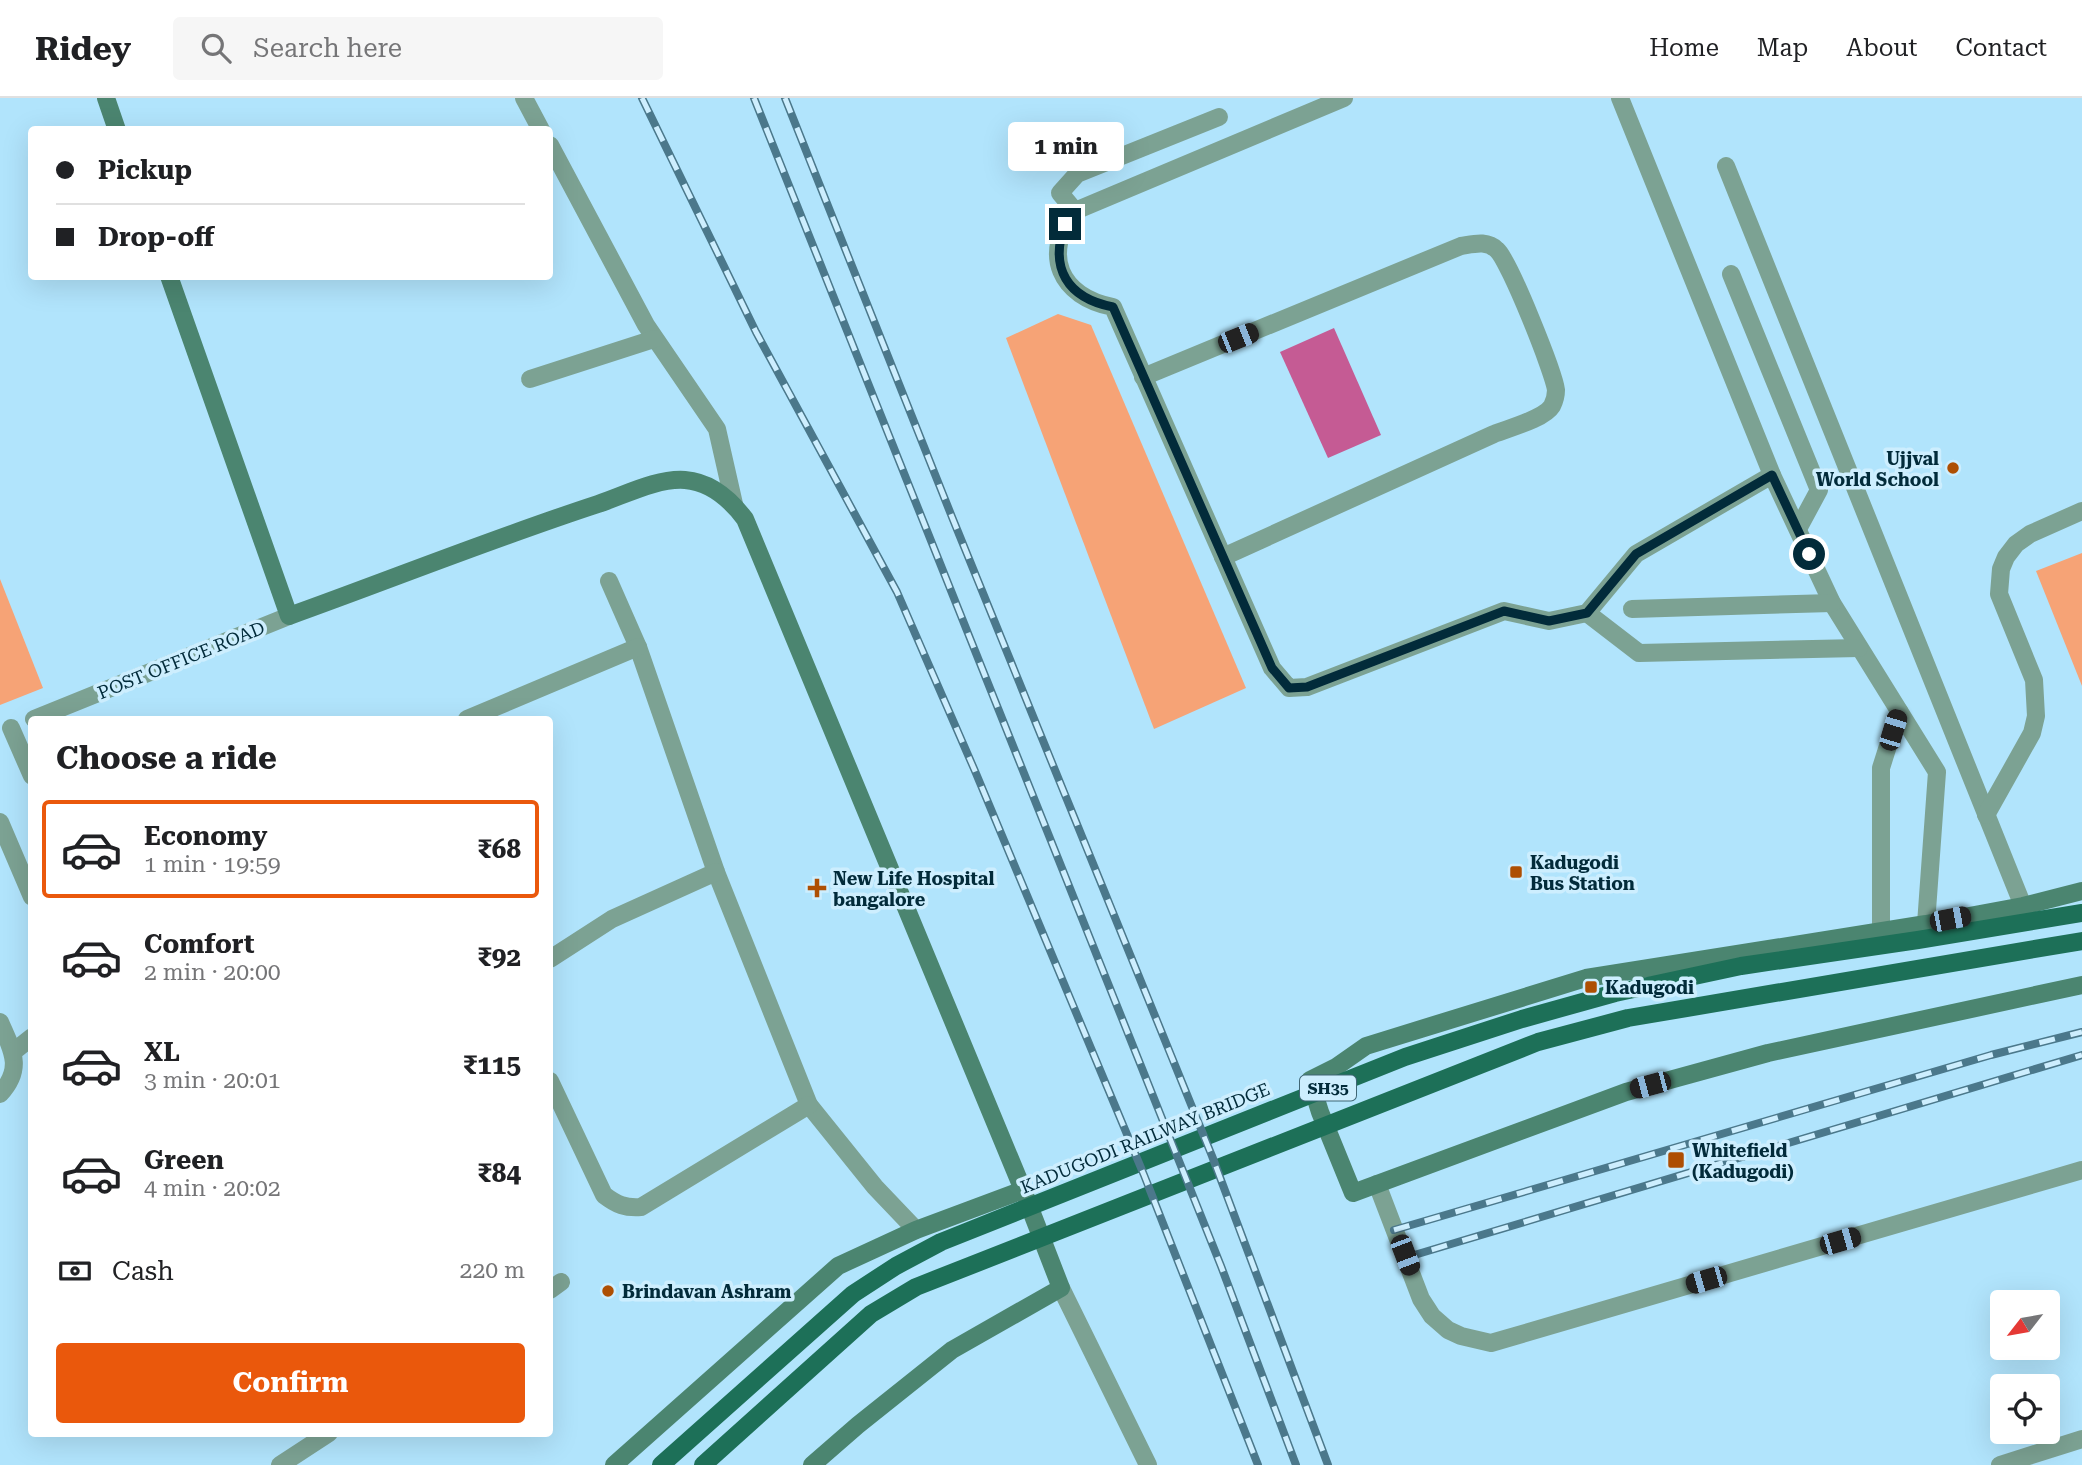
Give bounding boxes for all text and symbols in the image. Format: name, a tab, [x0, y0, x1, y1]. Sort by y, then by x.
search box	[173, 17, 663, 80]
text: Ridey	[35, 29, 131, 68]
icon: search	[197, 29, 235, 67]
text: Search here	[253, 33, 402, 63]
text: Home	[1649, 34, 1719, 62]
text: Map	[1757, 34, 1808, 62]
text: About	[1846, 34, 1917, 62]
text: Contact	[1955, 34, 2047, 62]
callout: 1 min	[1007, 122, 1123, 172]
text: 1 min	[1034, 133, 1098, 160]
text: Pickup	[98, 155, 192, 185]
route end	[1049, 208, 1081, 240]
text: Drop-off	[98, 222, 214, 252]
car	[1215, 320, 1262, 356]
place label: Ujjval World School	[1816, 448, 1939, 490]
marker: Ujjval World School	[1945, 460, 1961, 476]
route start	[1793, 538, 1825, 570]
street label: POST OFFICE ROAD	[94, 617, 268, 703]
car	[1877, 707, 1910, 753]
text: Choose a ride	[56, 739, 277, 777]
icon: car	[60, 818, 123, 881]
text: Economy	[144, 821, 267, 851]
text: ₹68	[477, 834, 521, 864]
text: 1 min · 19:59	[144, 851, 281, 878]
place label: Kadugodi Bus Station	[1530, 852, 1635, 894]
marker: Kadugodi Bus Station	[1508, 864, 1524, 880]
place label: New Life Hospital bangalore	[833, 868, 994, 910]
marker: New Life Hospital bangalore	[807, 878, 827, 898]
car	[1928, 905, 1973, 933]
icon: car	[60, 926, 123, 989]
text: Comfort	[144, 929, 254, 959]
text: ₹92	[477, 942, 521, 972]
text: 2 min · 20:00	[144, 959, 281, 986]
place label: Kadugodi	[1605, 977, 1694, 998]
marker: Kadugodi	[1583, 979, 1599, 995]
icon: car	[60, 1034, 123, 1097]
text: XL	[144, 1037, 180, 1067]
text: ₹115	[463, 1050, 521, 1080]
text: 3 min · 20:01	[144, 1067, 281, 1094]
car	[1627, 1069, 1674, 1101]
road number: SH35	[1300, 1076, 1356, 1100]
street label: KADUGODI RAILWAY BRIDGE	[1017, 1078, 1273, 1198]
place label: Whitefield (Kadugodi)	[1692, 1140, 1794, 1182]
icon: car	[60, 1142, 123, 1205]
text: Green	[144, 1145, 224, 1175]
marker: Whitefield (Kadugodi)	[1666, 1150, 1686, 1170]
text: ₹84	[477, 1158, 521, 1188]
text: 4 min · 20:02	[144, 1175, 281, 1202]
car	[1817, 1225, 1864, 1257]
car	[1388, 1232, 1423, 1278]
icon: cash	[56, 1252, 94, 1290]
text: Cash	[112, 1256, 174, 1286]
text: 220 m	[460, 1257, 525, 1284]
car	[1683, 1264, 1730, 1296]
place label: Brindavan Ashram	[622, 1281, 792, 1302]
marker: Brindavan Ashram	[600, 1283, 616, 1299]
north arrow	[1990, 1290, 2060, 1360]
map controls	[1990, 1290, 2060, 1444]
button: Confirm	[56, 1343, 525, 1423]
button: locate	[1990, 1374, 2060, 1444]

